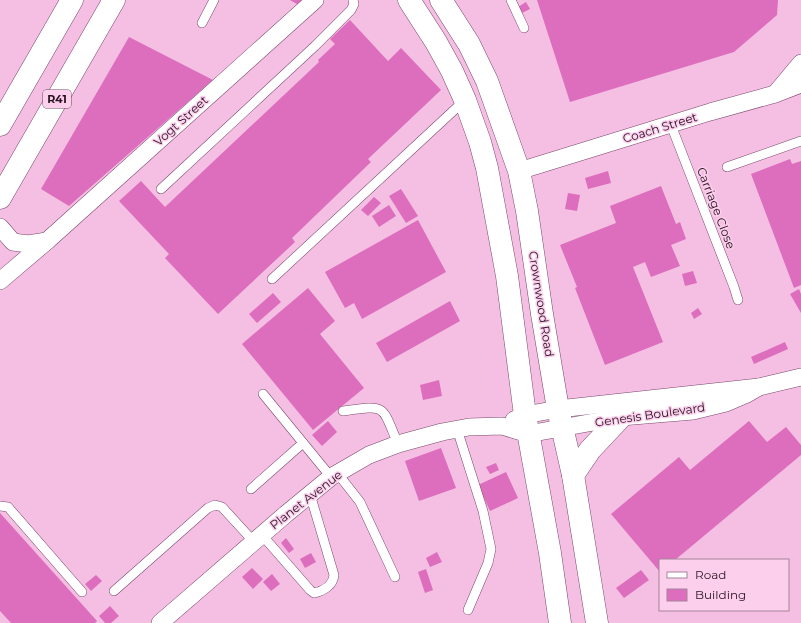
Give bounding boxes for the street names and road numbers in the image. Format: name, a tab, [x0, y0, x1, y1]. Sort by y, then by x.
road number: R41	[43, 90, 71, 108]
street label: Vogt Street	[150, 92, 211, 149]
street label: Coach Street	[621, 109, 699, 146]
street label: Carriage Close	[694, 165, 739, 251]
street label: Crownwood Road	[526, 250, 557, 358]
street label: Genesis Boulevard	[594, 399, 706, 430]
street label: Planet Avenue	[267, 467, 345, 532]

